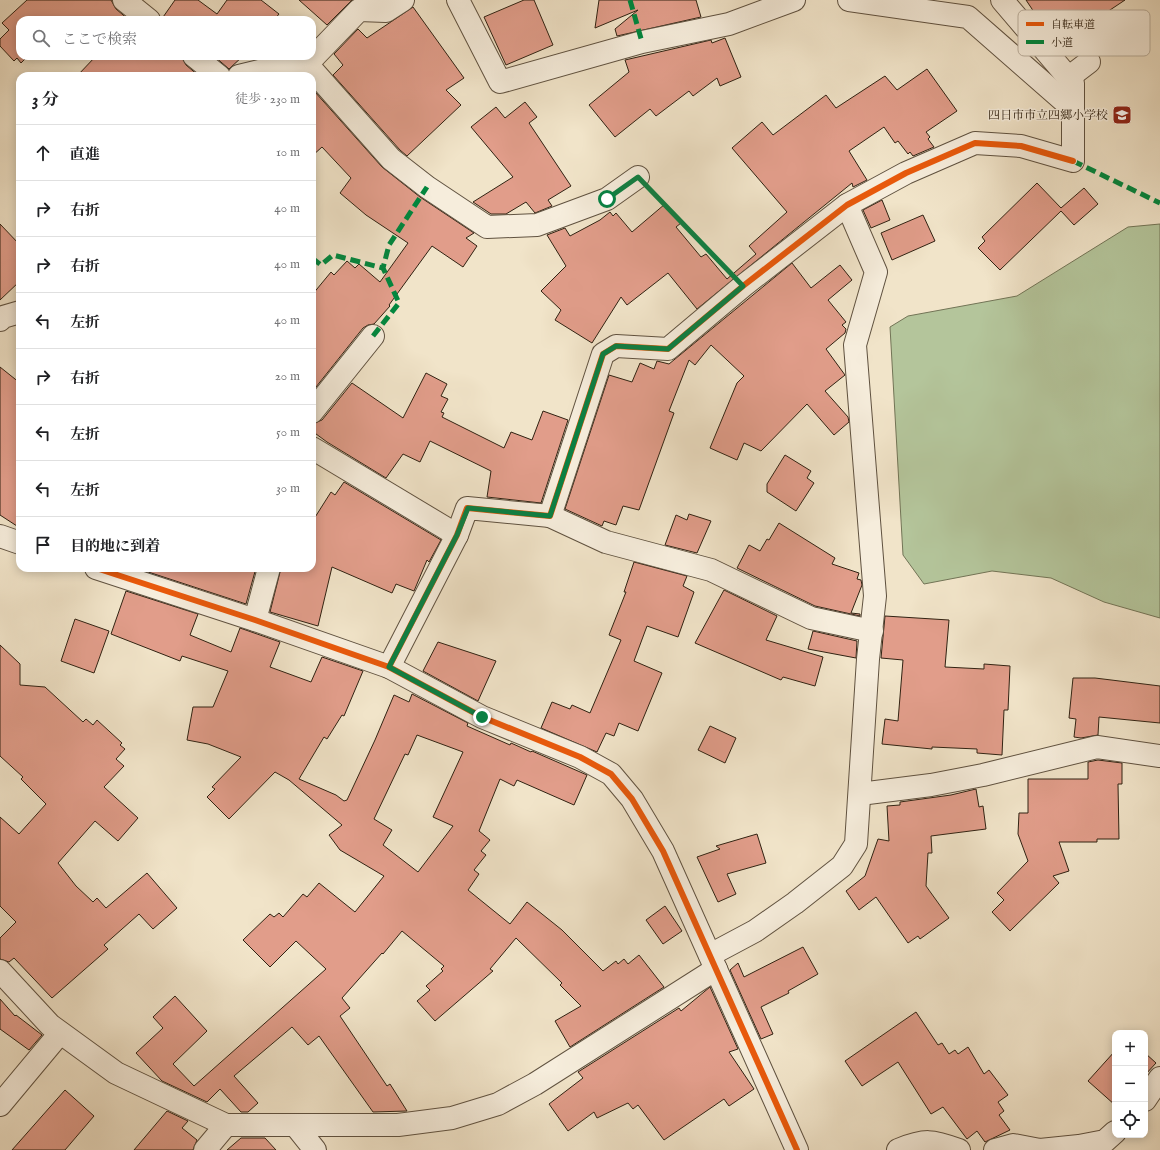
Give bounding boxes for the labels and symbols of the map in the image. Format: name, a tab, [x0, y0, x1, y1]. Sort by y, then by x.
legend	[1018, 10, 1150, 56]
text: 自転車道	[1051, 18, 1095, 32]
text: 小道	[1051, 36, 1073, 50]
school or university icon: 四日市市立四郷小学校	[1111, 104, 1133, 126]
place label: 四日市市立四郷小学校	[988, 108, 1108, 123]
route start	[598, 190, 616, 208]
route end	[473, 708, 491, 726]

